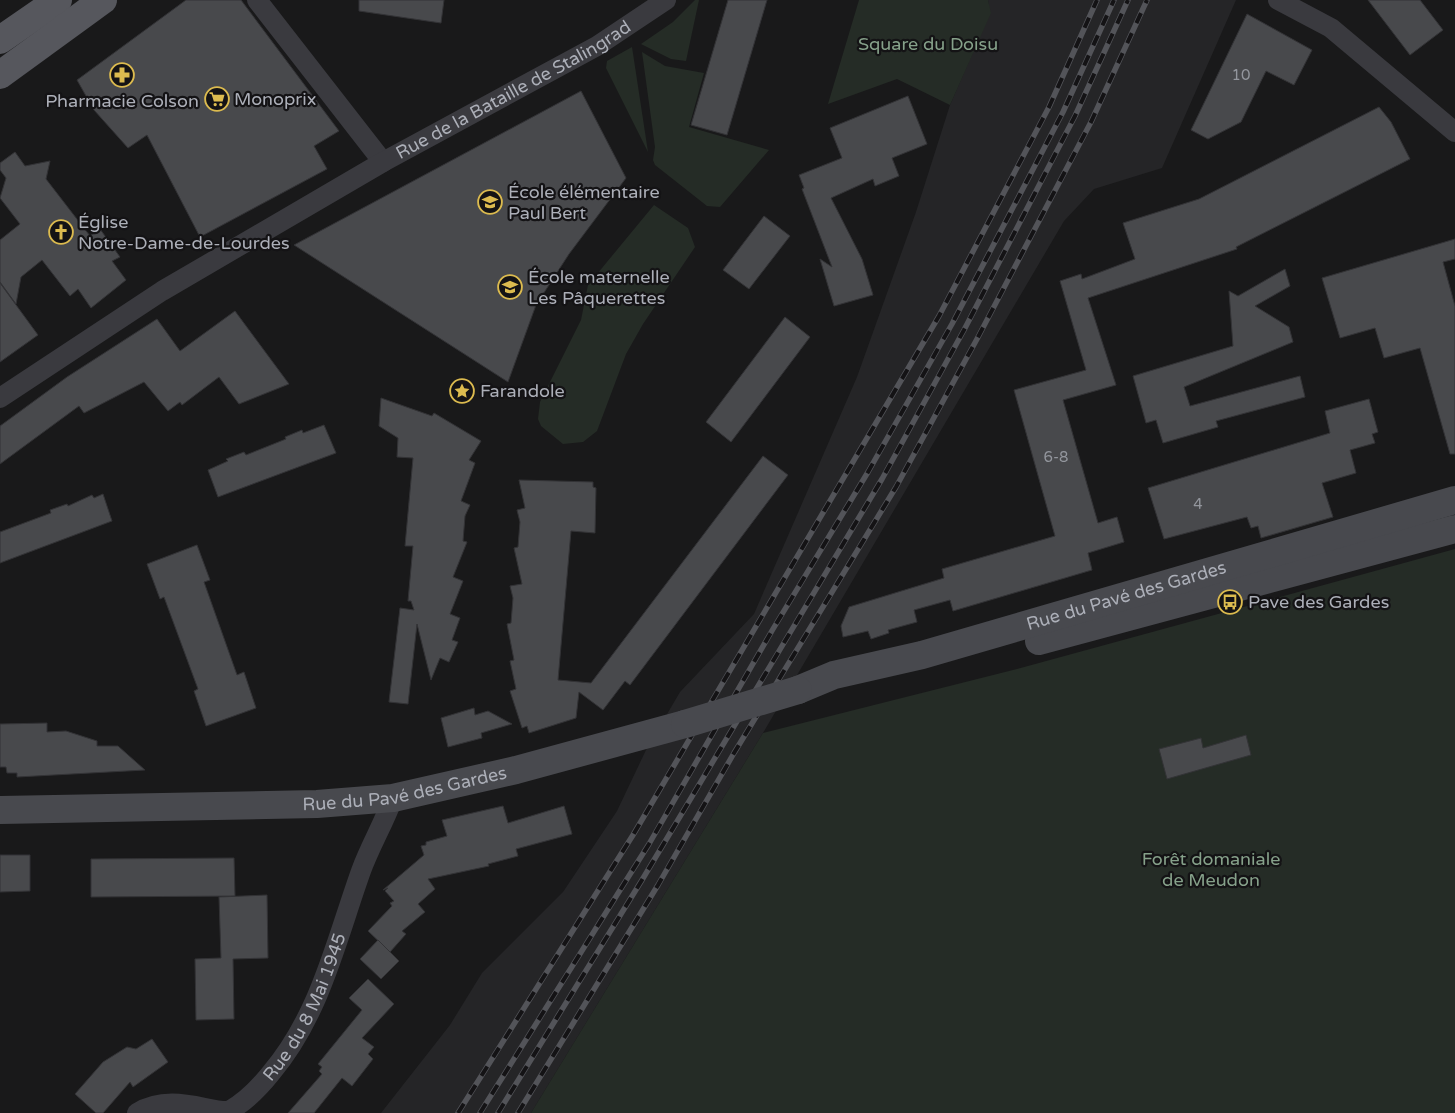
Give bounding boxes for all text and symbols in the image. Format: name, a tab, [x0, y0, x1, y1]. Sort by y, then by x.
street label: Rue de la Bataille de Stalingrad	[392, 16, 635, 164]
park label: Square du Doisu	[858, 33, 998, 55]
pharmacy icon: Pharmacie Colson	[109, 62, 135, 88]
house number: 10	[1232, 66, 1250, 84]
supermarket icon: Monoprix	[204, 86, 230, 112]
place label: Monoprix	[234, 88, 316, 110]
place label: Pharmacie Colson	[45, 90, 199, 112]
place label: École élémentaire Paul Bert	[508, 181, 660, 224]
school or university icon: École élémentaire Paul Bert	[477, 189, 503, 215]
place label: Église Notre-Dame-de-Lourdes	[78, 211, 290, 254]
church icon: Église Notre-Dame-de-Lourdes	[48, 219, 74, 245]
place label: École maternelle Les Pâquerettes	[528, 266, 670, 309]
school or university icon: École maternelle Les Pâquerettes	[497, 274, 523, 300]
place icon: Farandole	[449, 378, 475, 404]
place label: Farandole	[480, 380, 565, 402]
house number: 6-8	[1044, 448, 1068, 466]
house number: 4	[1193, 495, 1203, 513]
street label: Rue du Pavé des Gardes	[1024, 556, 1229, 635]
bus stop icon: Pave des Gardes	[1217, 589, 1243, 615]
place label: Pave des Gardes	[1248, 591, 1389, 613]
street label: Rue du Pavé des Gardes	[302, 761, 509, 815]
park label: Forêt domaniale de Meudon	[1142, 848, 1280, 891]
street label: Rue du 8 Mai 1945	[258, 930, 351, 1085]

